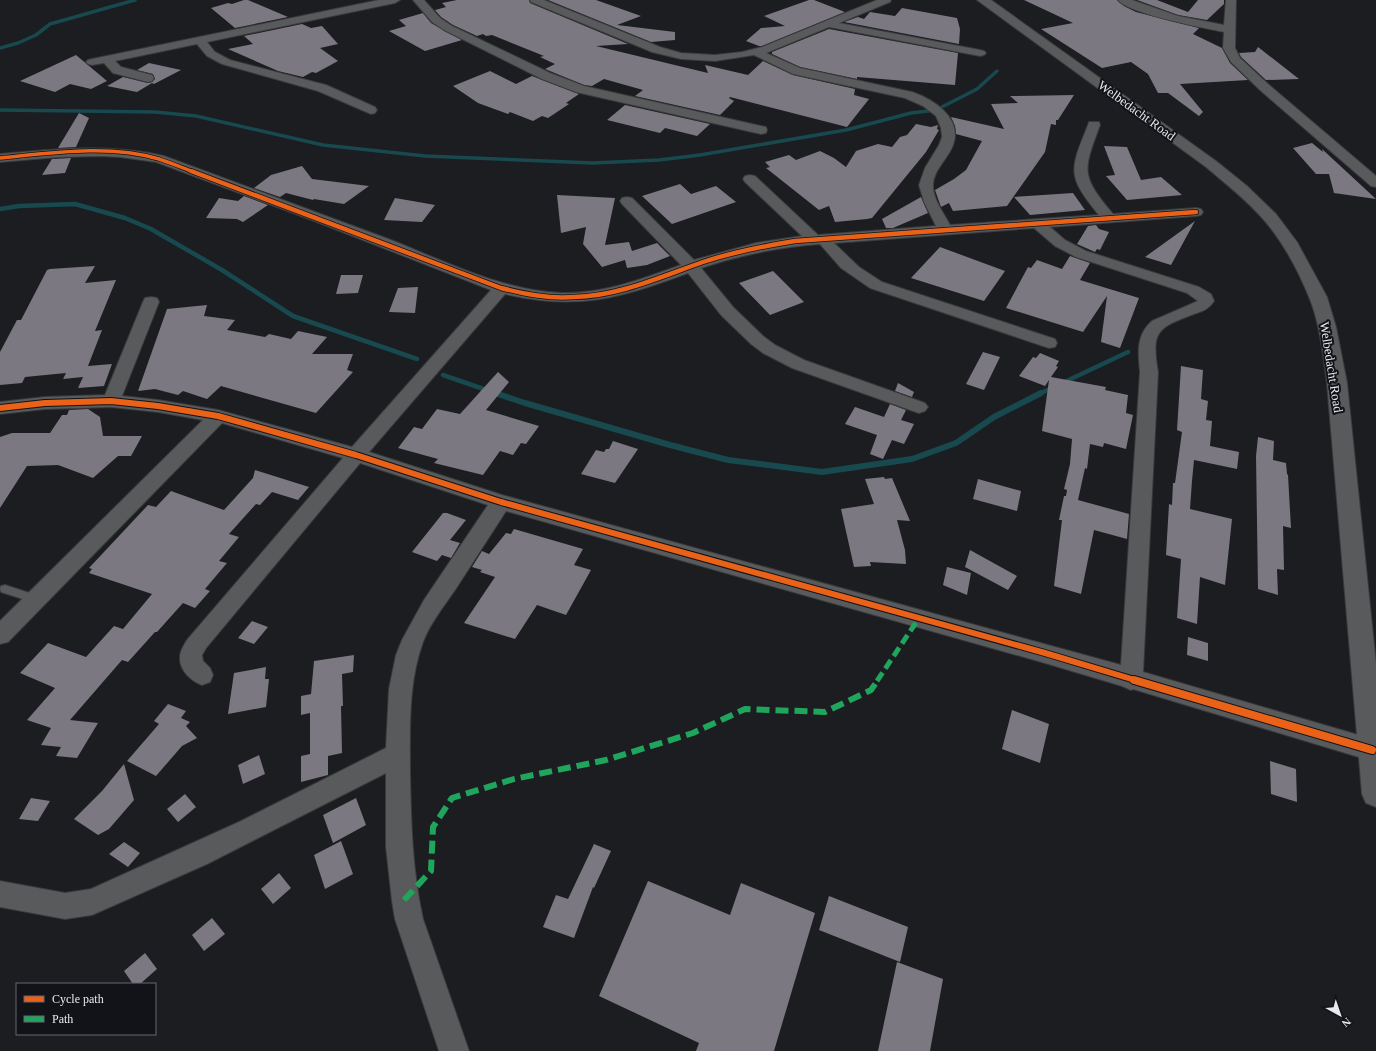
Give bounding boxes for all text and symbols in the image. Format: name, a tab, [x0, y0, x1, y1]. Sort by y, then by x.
street label: Welbedacht Road	[1095, 77, 1179, 144]
street label: Welbedacht Road	[1317, 321, 1346, 414]
legend	[16, 983, 156, 1035]
text: Cycle path	[52, 992, 104, 1006]
north arrow	[1320, 995, 1360, 1035]
text: Path	[52, 1012, 73, 1026]
text: N	[1339, 1016, 1353, 1030]

